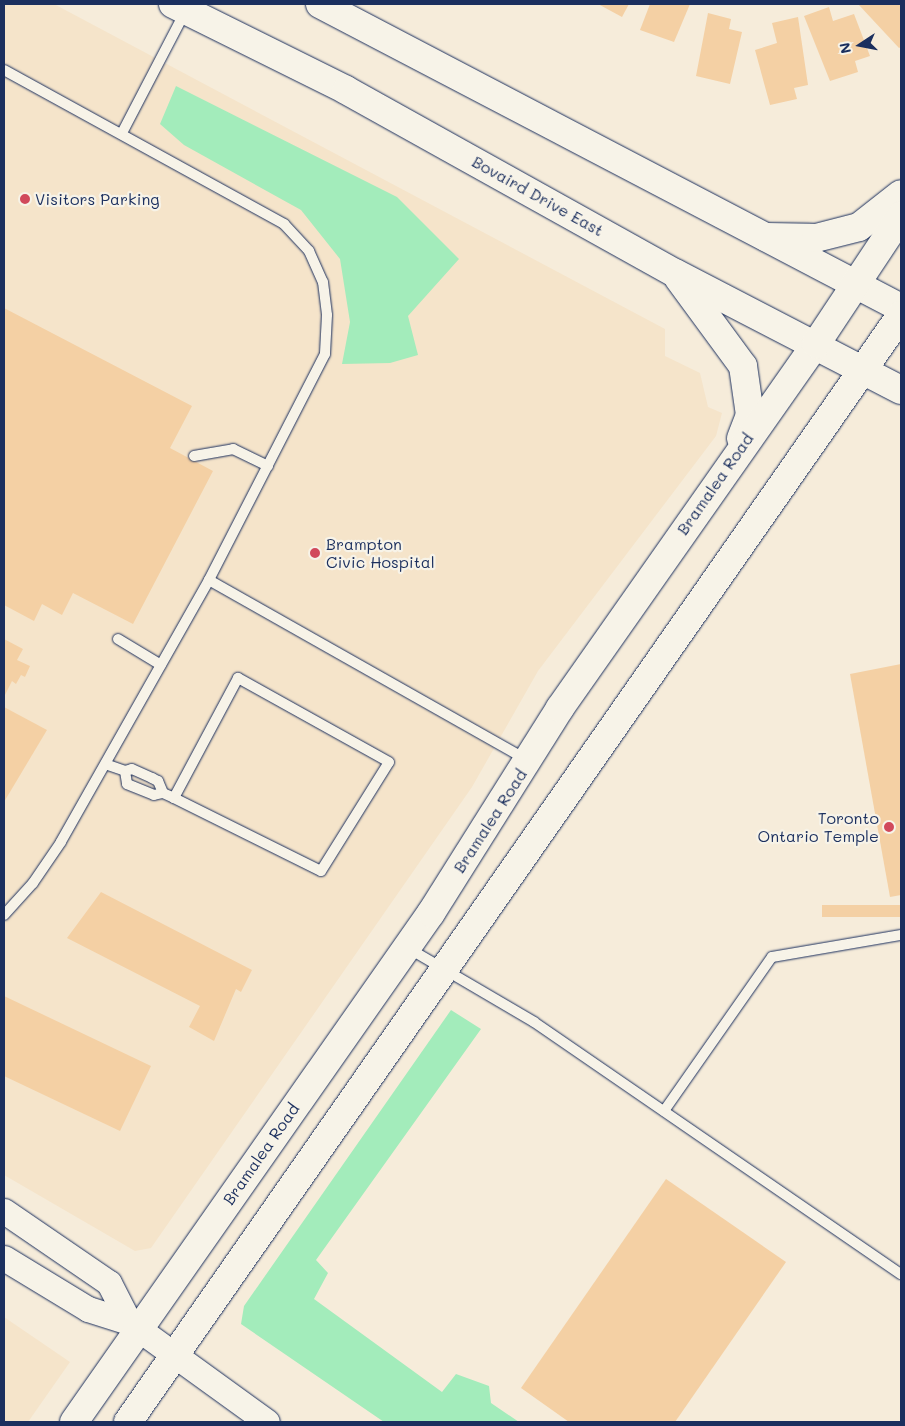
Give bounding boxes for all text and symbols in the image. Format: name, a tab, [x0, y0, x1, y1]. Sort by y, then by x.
north arrow	[835, 20, 885, 70]
text: N	[834, 41, 855, 55]
street label: Bovaird Drive East	[469, 152, 607, 240]
place label: Visitors Parking	[35, 189, 160, 209]
marker: Visitors Parking	[19, 193, 31, 205]
street label: Bramalea Road	[673, 430, 757, 538]
place label: Brampton Civic Hospital	[326, 534, 435, 572]
marker: Brampton Civic Hospital	[308, 546, 322, 560]
street label: Bramalea Road	[449, 766, 531, 876]
place label: Toronto Ontario Temple	[758, 808, 879, 846]
marker: Toronto Ontario Temple	[883, 821, 895, 833]
street label: Bramalea Road	[219, 1100, 303, 1208]

